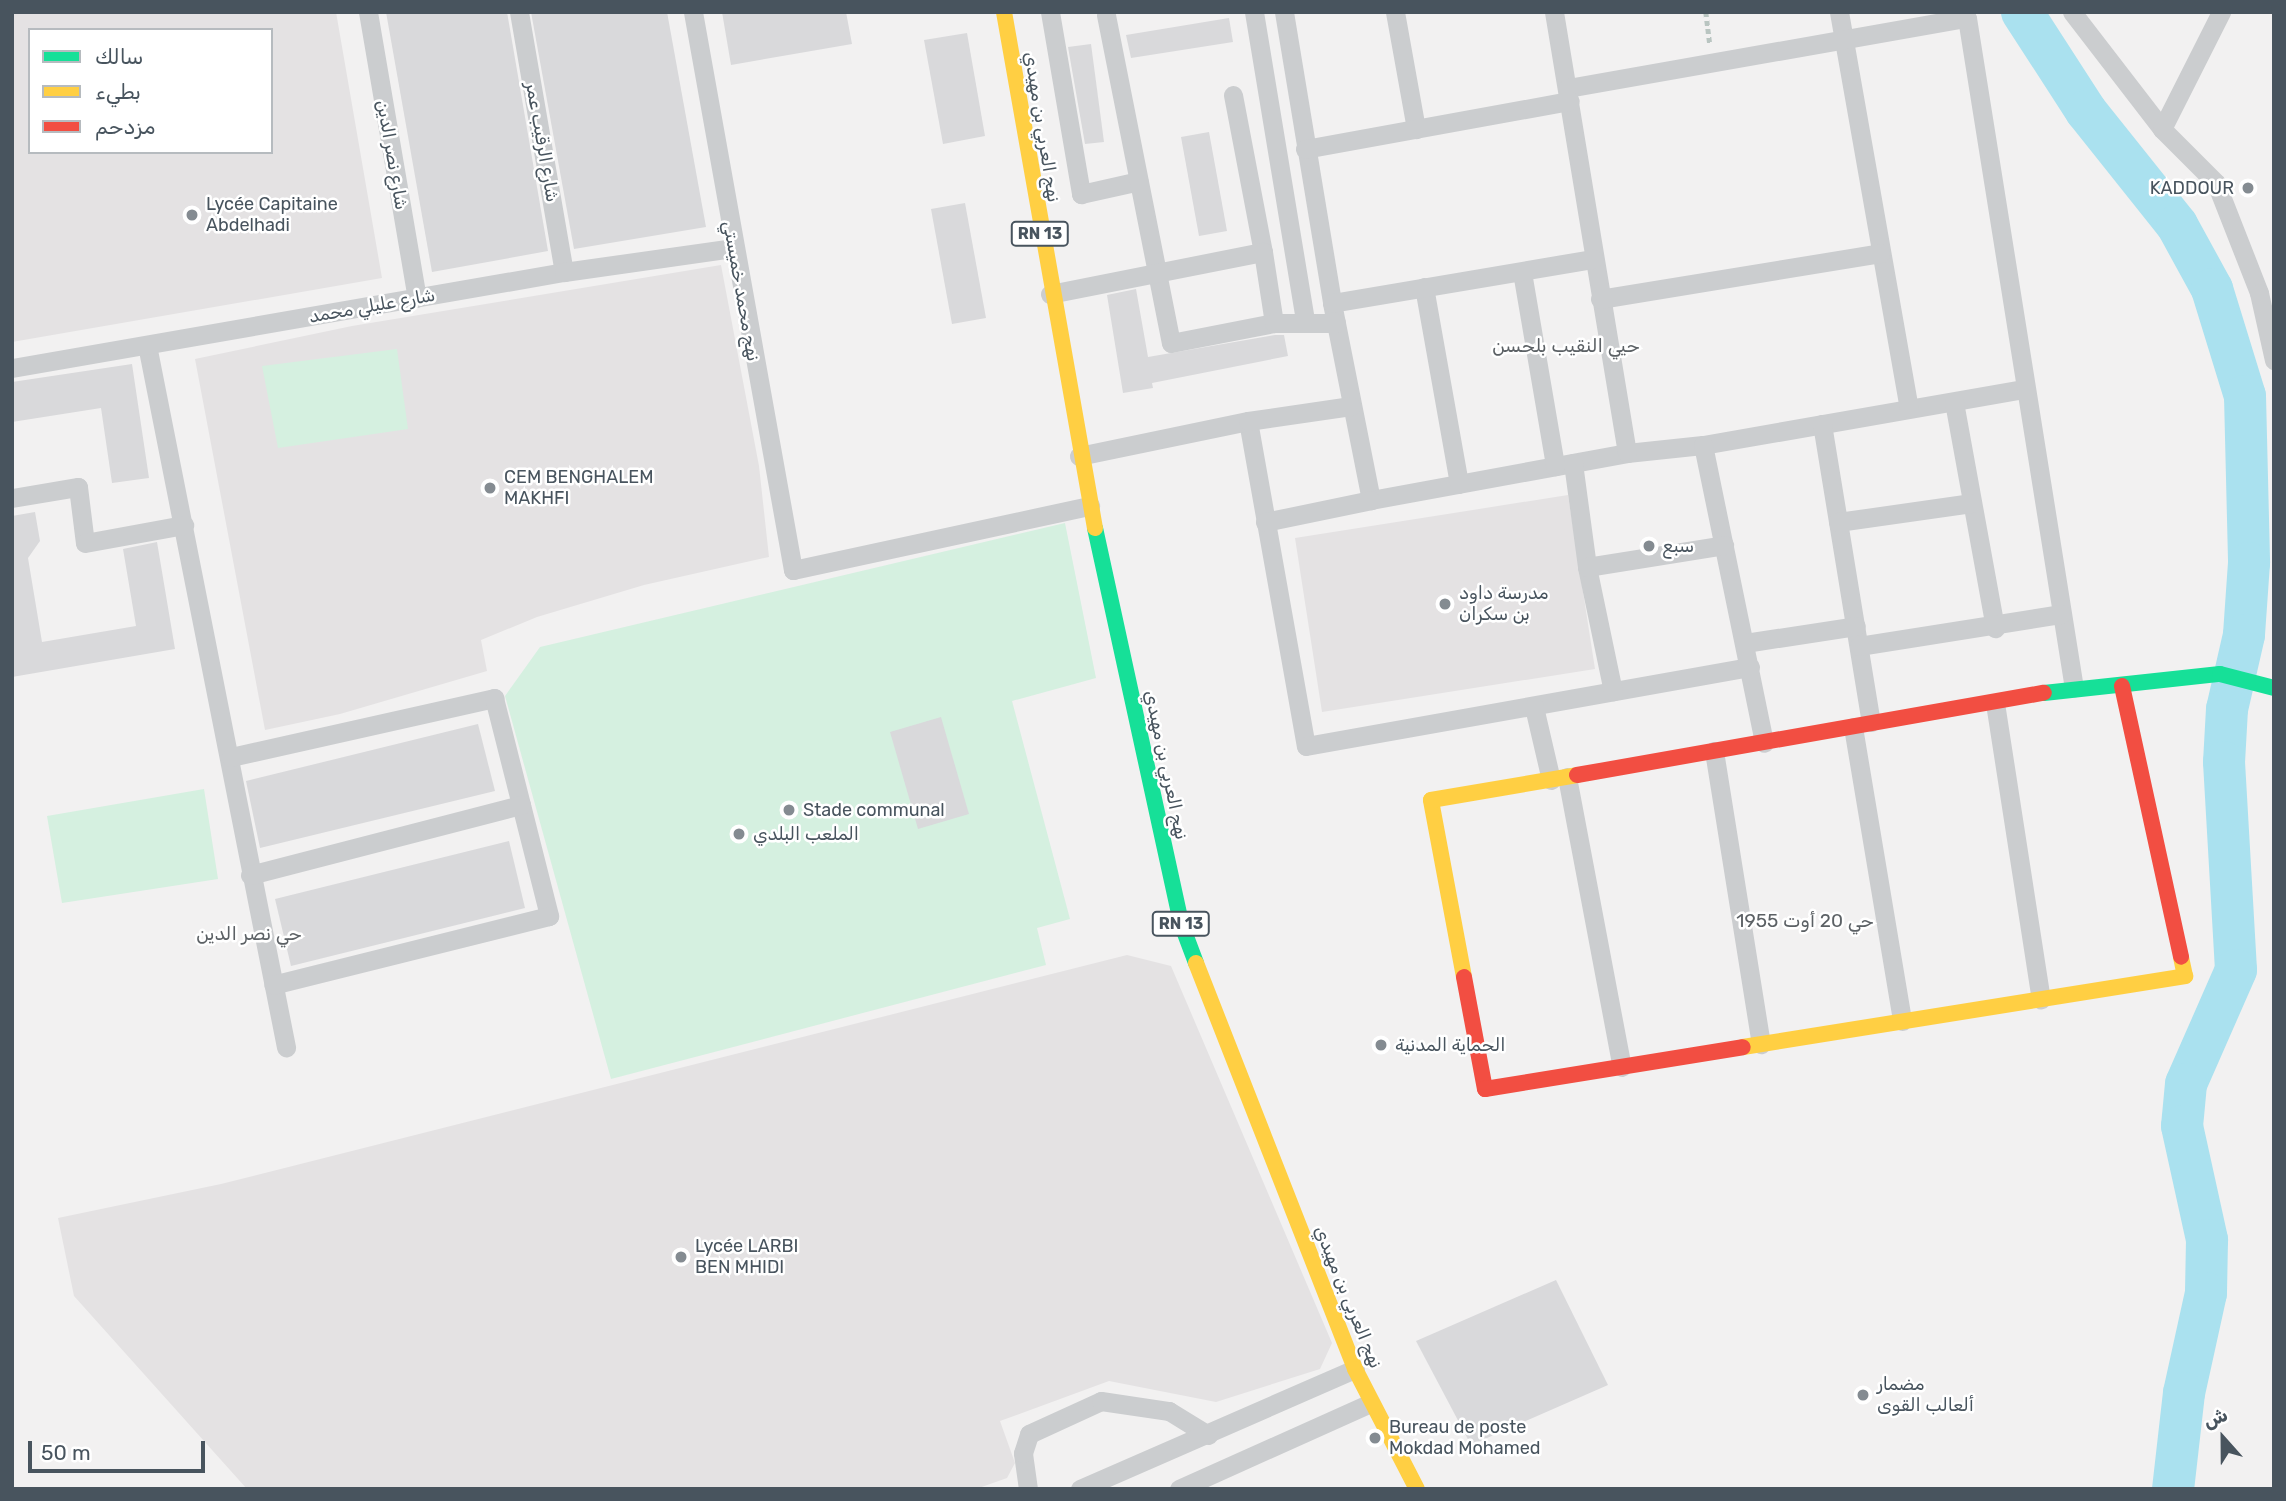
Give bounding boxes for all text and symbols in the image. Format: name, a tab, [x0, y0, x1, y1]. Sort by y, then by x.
legend	[28, 28, 273, 154]
text: سالك	[95, 44, 143, 69]
street label: نهج العربي بن مهيدي	[1019, 50, 1065, 204]
text: بطيء	[95, 79, 141, 104]
street label: شارع الرقيب عمر	[521, 80, 563, 204]
street label: شارع نصر الدين	[372, 98, 412, 212]
text: مزدحم	[95, 114, 155, 139]
place label: KADDOUR	[2150, 177, 2234, 199]
marker: KADDOUR	[2240, 180, 2256, 196]
place label: Lycée Capitaine Abdelhadi	[206, 194, 338, 236]
marker: Lycée Capitaine Abdelhadi	[184, 207, 200, 223]
street label: نهج محمد خميستي	[718, 219, 764, 363]
road number: RN 13	[1010, 222, 1070, 246]
street label: شارع عليلي محمد	[307, 284, 437, 328]
district label: حيي النقيب بلحسن	[1492, 335, 1640, 357]
place label: CEM BENGHALEM MAKHFI	[504, 467, 654, 510]
marker: CEM BENGHALEM MAKHFI	[482, 480, 498, 496]
place label: سبع	[1663, 535, 1694, 557]
marker: سبع	[1641, 538, 1657, 554]
place label: مدرسة داود بن سكران	[1459, 583, 1549, 626]
marker: مدرسة داود بن سكران	[1437, 596, 1453, 612]
street label: نهج العربي بن مهيدي	[1140, 688, 1192, 842]
place label: Stade communal	[803, 799, 945, 821]
marker: Stade communal	[781, 802, 797, 818]
place label: الملعب البلدي	[753, 823, 859, 845]
marker: الملعب البلدي	[731, 826, 747, 842]
district label: حي 20 أوت 1955	[1736, 910, 1874, 932]
road number: RN 13	[1151, 912, 1211, 936]
district label: حي نصر الدين	[196, 923, 302, 945]
place label: الحماية المدنية	[1395, 1034, 1505, 1056]
marker: الحماية المدنية	[1373, 1037, 1389, 1053]
street label: نهج العربي بن مهيدي	[1310, 1223, 1386, 1371]
place label: Lycée LARBI BEN MHIDI	[695, 1236, 798, 1278]
marker: Lycée LARBI BEN MHIDI	[673, 1249, 689, 1265]
place label: مضمار ألعالب القوى	[1877, 1374, 1974, 1416]
marker: مضمار ألعالب القوى	[1855, 1387, 1871, 1403]
north arrow	[2188, 1403, 2258, 1473]
text: ش	[2200, 1403, 2231, 1433]
place label: Bureau de poste Mokdad Mohamed	[1389, 1417, 1541, 1460]
scale bar	[32, 1428, 208, 1472]
marker: Bureau de poste Mokdad Mohamed	[1367, 1430, 1383, 1446]
text: 50 m	[41, 1440, 91, 1465]

